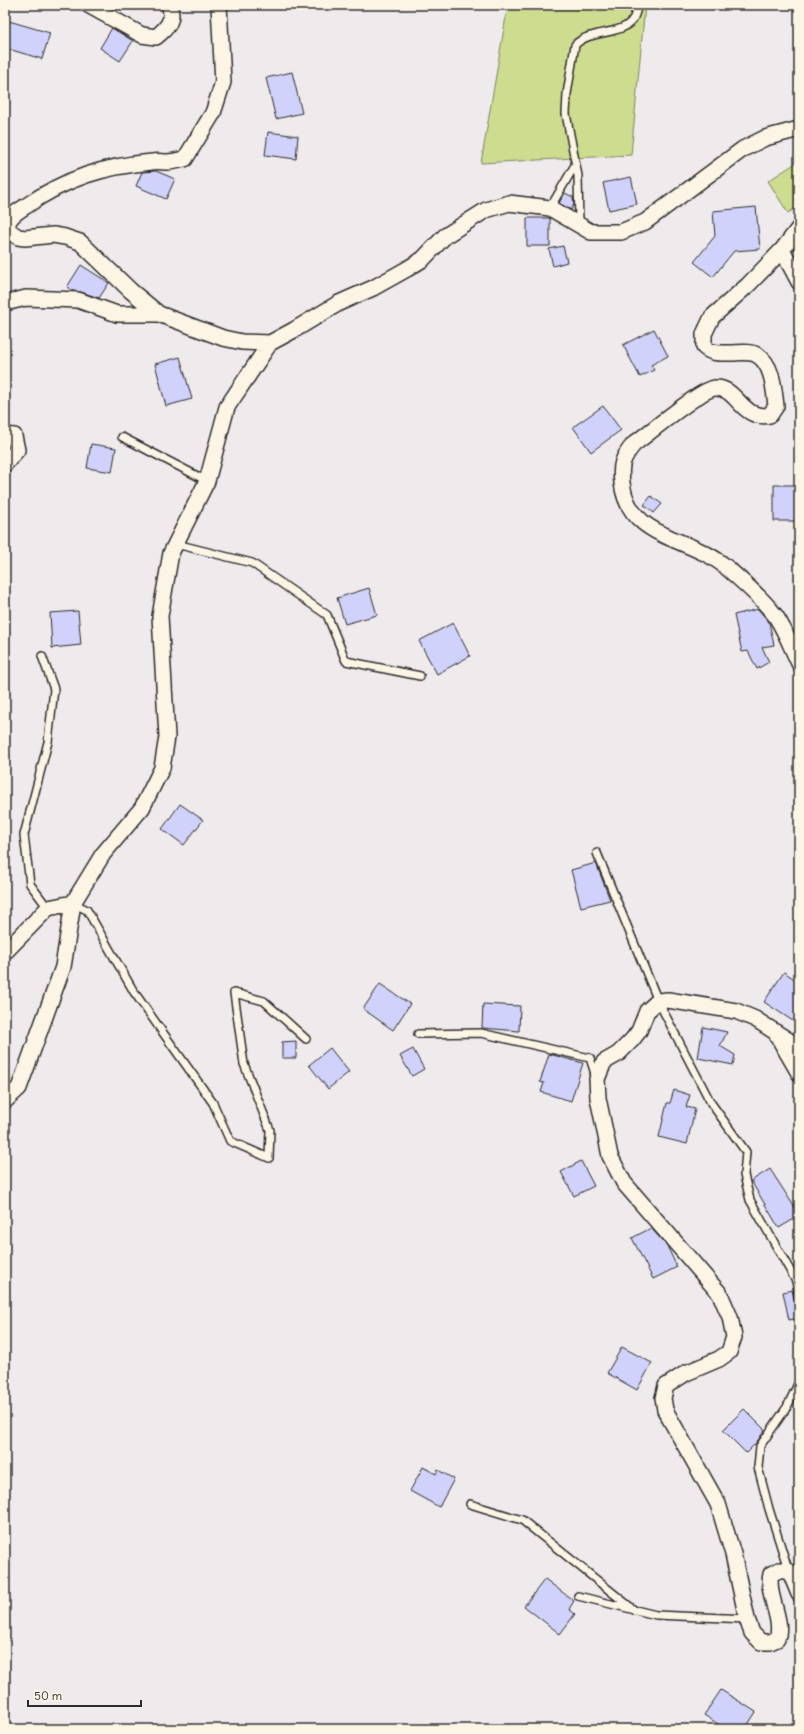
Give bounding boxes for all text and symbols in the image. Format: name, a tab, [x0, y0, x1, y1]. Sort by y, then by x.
scale bar	[28, 1682, 141, 1708]
text: 50 m	[34, 1688, 63, 1703]

